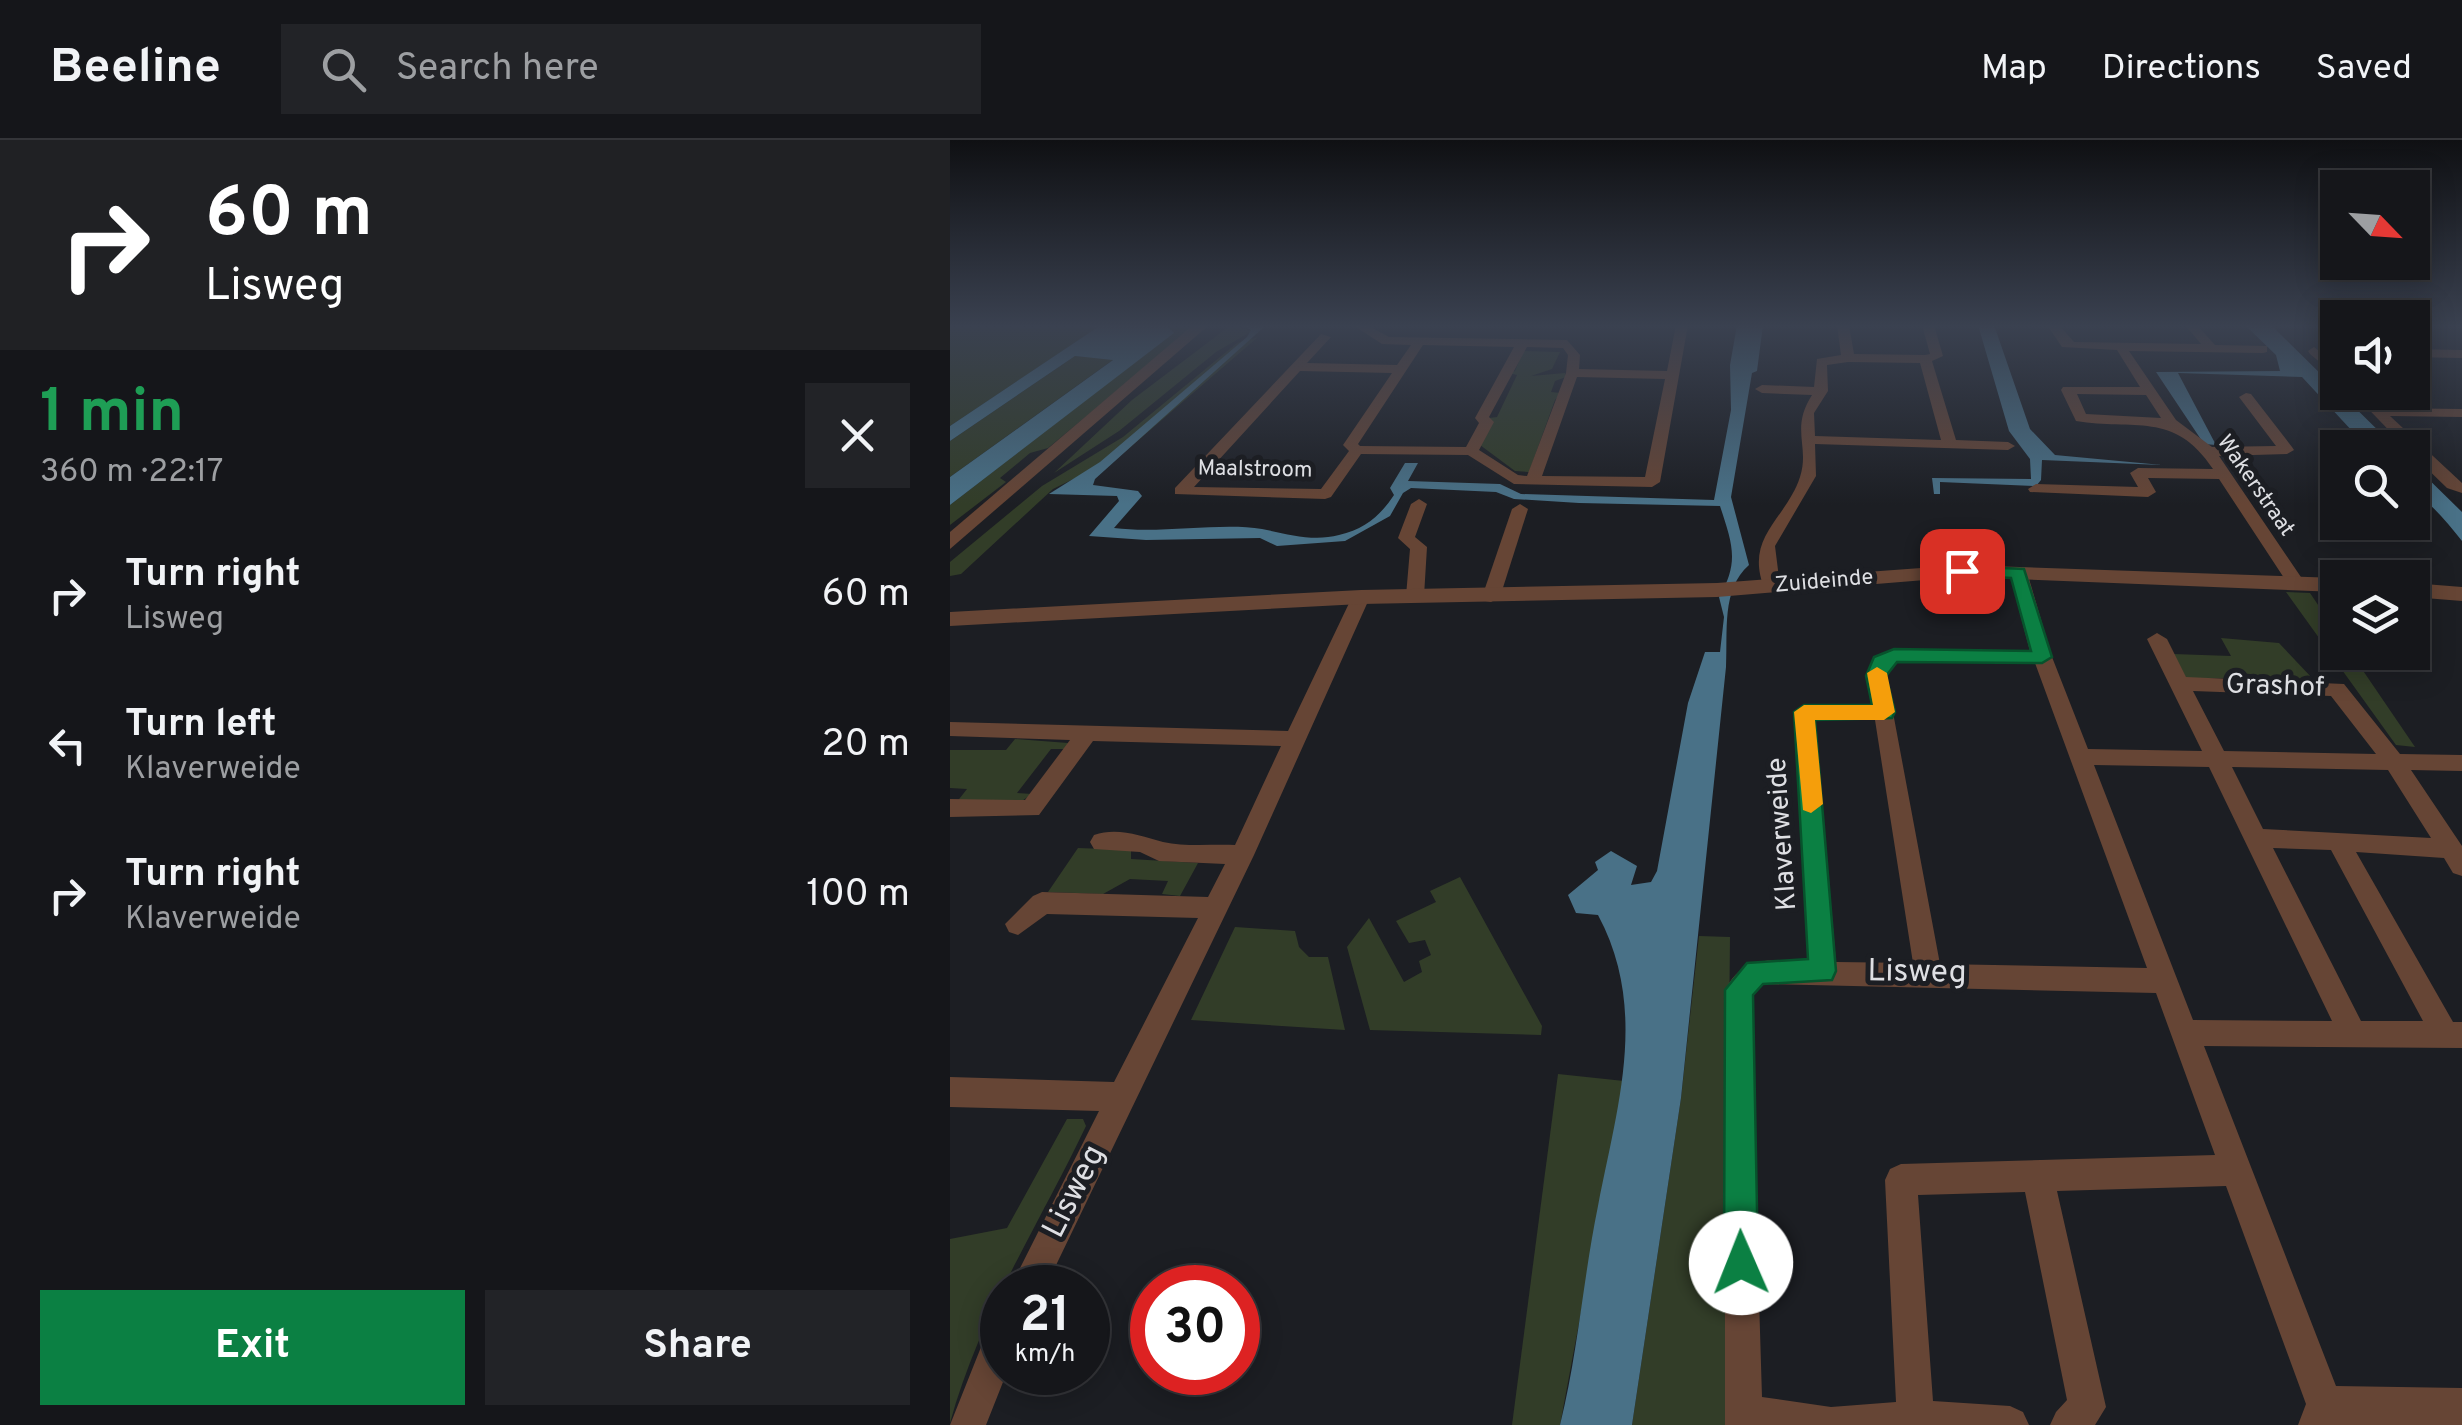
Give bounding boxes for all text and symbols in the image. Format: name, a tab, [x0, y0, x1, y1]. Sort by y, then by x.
search box	[281, 24, 981, 114]
text: Beeline	[50, 39, 221, 99]
icon: search	[316, 42, 371, 97]
text: Search here	[396, 45, 599, 94]
text: Map	[1981, 47, 2047, 91]
text: Directions	[2102, 47, 2261, 91]
text: Saved	[2316, 47, 2412, 91]
north arrow	[2320, 170, 2430, 280]
map controls	[2320, 170, 2430, 670]
text: 60 m	[205, 172, 373, 261]
icon: right	[40, 180, 170, 310]
text: Lisweg	[205, 259, 344, 316]
button: sound	[2320, 300, 2430, 410]
text: 1 min	[40, 377, 184, 453]
button: close	[805, 383, 910, 488]
street label: Wakerstraat	[2210, 430, 2300, 542]
button: search	[2320, 430, 2430, 540]
text: 360 m · 22:17	[40, 453, 223, 493]
street label: Maalstroom	[1197, 455, 1313, 485]
pin	[1920, 529, 2005, 614]
icon: arrive	[1935, 544, 1990, 599]
text: Turn right	[125, 551, 300, 600]
button: layers	[2320, 560, 2430, 670]
street label: Zuideinde	[1774, 564, 1874, 600]
icon: right	[40, 568, 95, 623]
text: 60 m	[822, 571, 910, 620]
text: Lisweg	[125, 600, 224, 640]
street label: Grashof	[2225, 667, 2325, 707]
text: Turn left	[125, 701, 277, 750]
icon: left	[40, 718, 95, 773]
text: 20 m	[821, 721, 910, 770]
text: Klaverweide	[125, 750, 301, 790]
street label: Klaverweide	[1760, 756, 1806, 912]
text: Turn right	[125, 851, 300, 900]
icon: right	[40, 868, 95, 923]
text: 100 m	[806, 871, 910, 920]
text: Klaverweide	[125, 900, 301, 940]
street label: Lisweg	[1867, 952, 1967, 994]
street label: Lisweg	[1035, 1139, 1115, 1245]
position arrow	[1689, 1211, 1793, 1315]
speed limit sign: 30	[1130, 1265, 1260, 1395]
text: 21	[1020, 1286, 1070, 1349]
button: Exit	[40, 1290, 465, 1405]
button: Share	[485, 1290, 910, 1405]
text: km/h	[1015, 1339, 1075, 1371]

